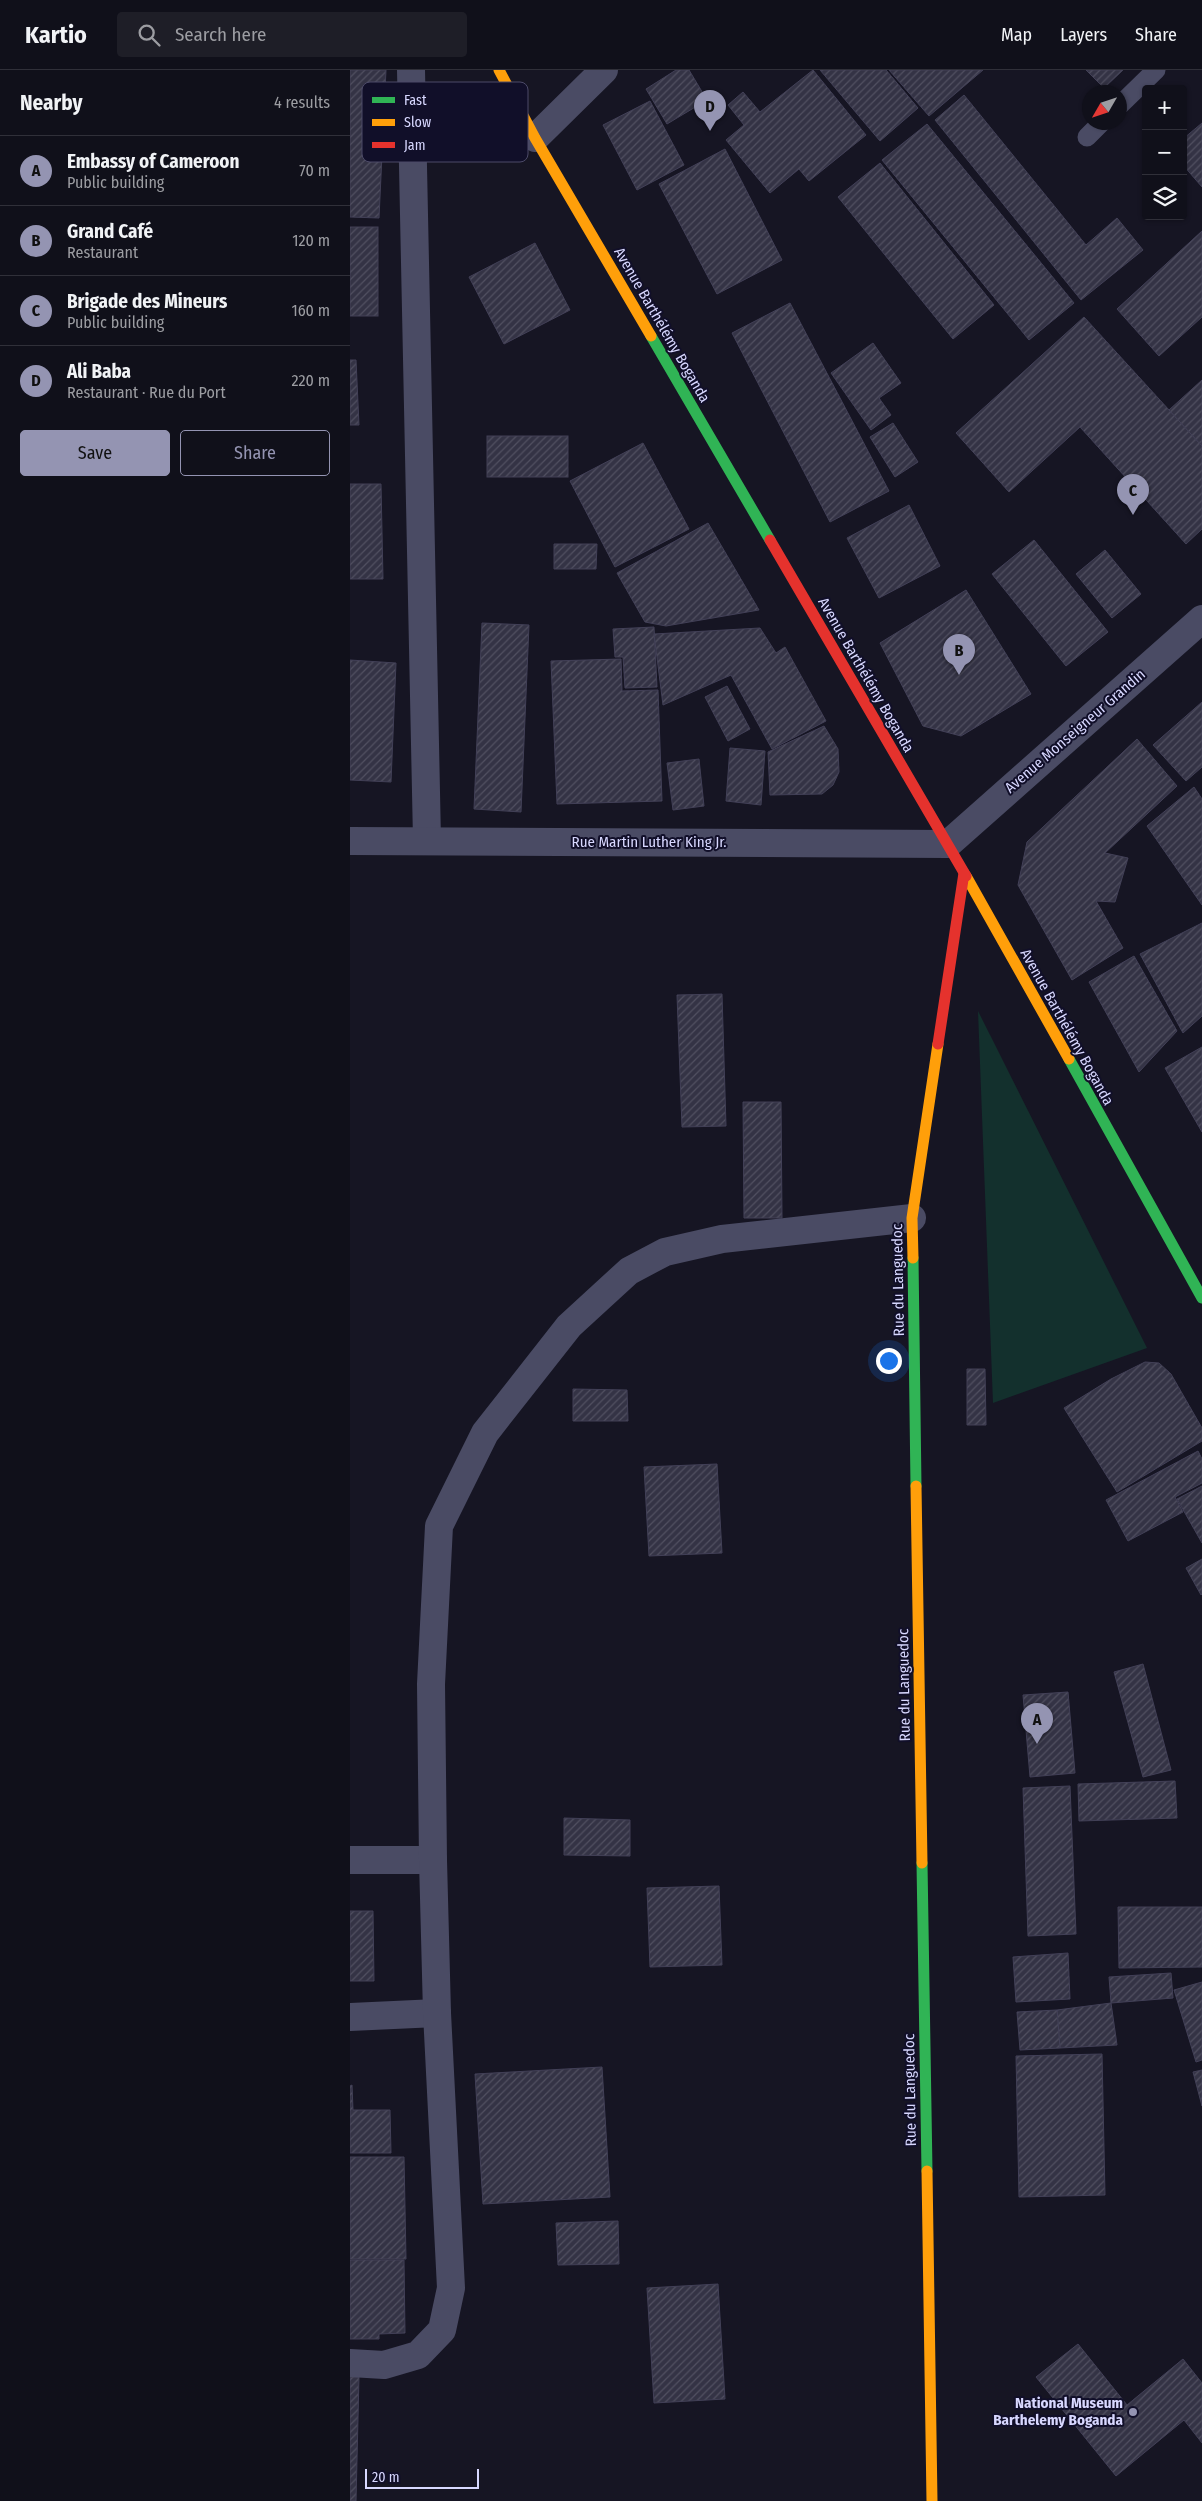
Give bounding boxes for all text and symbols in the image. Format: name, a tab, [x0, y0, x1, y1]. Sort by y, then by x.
search box	[117, 12, 467, 57]
text: Kartio	[25, 21, 87, 49]
icon: search	[135, 21, 163, 49]
text: Search here	[175, 23, 266, 46]
text: Map	[1001, 24, 1032, 46]
text: Layers	[1060, 24, 1107, 46]
text: Share	[1135, 24, 1177, 46]
legend	[362, 82, 528, 162]
north arrow	[1082, 85, 1127, 130]
map controls	[1142, 85, 1187, 220]
button: +	[1142, 85, 1187, 130]
text: Nearby	[20, 90, 82, 116]
pin: D	[694, 90, 726, 131]
text: Fast	[404, 92, 427, 109]
text: 4 results	[274, 93, 330, 112]
text: Slow	[404, 114, 431, 131]
button: −	[1142, 130, 1187, 175]
text: Jam	[404, 137, 425, 154]
text: Embassy of Cameroon	[67, 150, 239, 173]
text: A	[32, 161, 40, 180]
text: 70 m	[299, 161, 330, 180]
text: Public building	[67, 173, 164, 192]
button: layers	[1142, 175, 1187, 220]
text: Grand Café	[67, 220, 153, 243]
text: B	[32, 231, 40, 250]
text: 120 m	[292, 231, 330, 250]
text: Restaurant	[67, 243, 138, 262]
street label: Avenue Barthélémy Boganda	[610, 244, 714, 406]
text: Brigade des Mineurs	[67, 290, 227, 313]
text: C	[32, 301, 40, 320]
text: 160 m	[291, 301, 330, 320]
text: Public building	[67, 313, 164, 332]
text: Ali Baba	[67, 360, 131, 383]
text: D	[31, 371, 41, 390]
text: 220 m	[291, 371, 330, 390]
text: Restaurant · Rue du Port	[67, 383, 226, 402]
button: Save	[20, 430, 170, 476]
button: Share	[180, 430, 330, 476]
pin: C	[1117, 474, 1149, 515]
street label: Avenue Barthélémy Boganda	[814, 594, 918, 756]
pin: B	[943, 634, 975, 675]
street label: Avenue Monseigneur Grandin	[1001, 665, 1149, 797]
street label: Rue Martin Luther King Jr.	[571, 833, 727, 851]
street label: Avenue Barthélémy Boganda	[1016, 946, 1118, 1108]
street label: Rue du Languedoc	[888, 1223, 908, 1336]
your location	[876, 1348, 902, 1374]
street label: Rue du Languedoc	[894, 1628, 914, 1741]
pin: A	[1021, 1703, 1053, 1744]
street label: Rue du Languedoc	[900, 2033, 920, 2146]
place label: National Museum Barthelemy Boganda	[993, 2394, 1124, 2429]
marker: National Museum Barthelemy Boganda	[1127, 2406, 1139, 2418]
scale bar	[365, 2466, 479, 2489]
text: 20 m	[372, 2469, 400, 2486]

